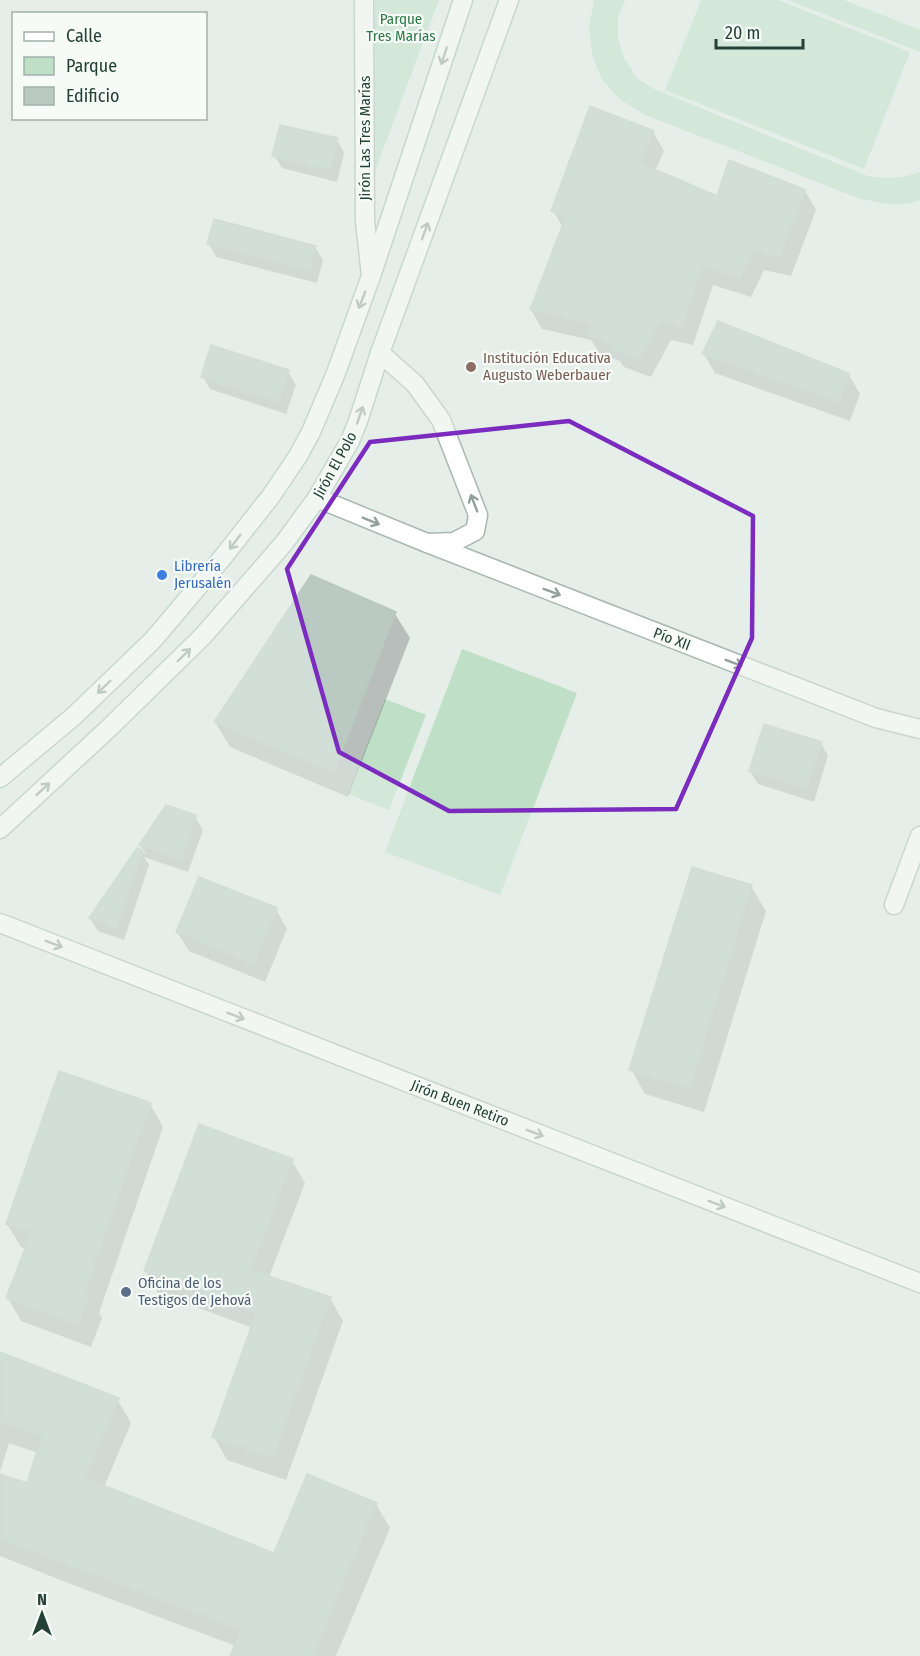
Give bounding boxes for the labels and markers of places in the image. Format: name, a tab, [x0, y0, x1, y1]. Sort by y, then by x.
place label: Institución Educativa Augusto Weberbauer	[483, 349, 612, 384]
marker: Institución Educativa Augusto Weberbauer	[464, 360, 478, 374]
place label: Librería Jerusalén	[174, 557, 231, 592]
marker: Librería Jerusalén	[155, 568, 169, 582]
place label: Oficina de los Testigos de Jehová	[138, 1274, 251, 1309]
marker: Oficina de los Testigos de Jehová	[119, 1285, 133, 1299]

